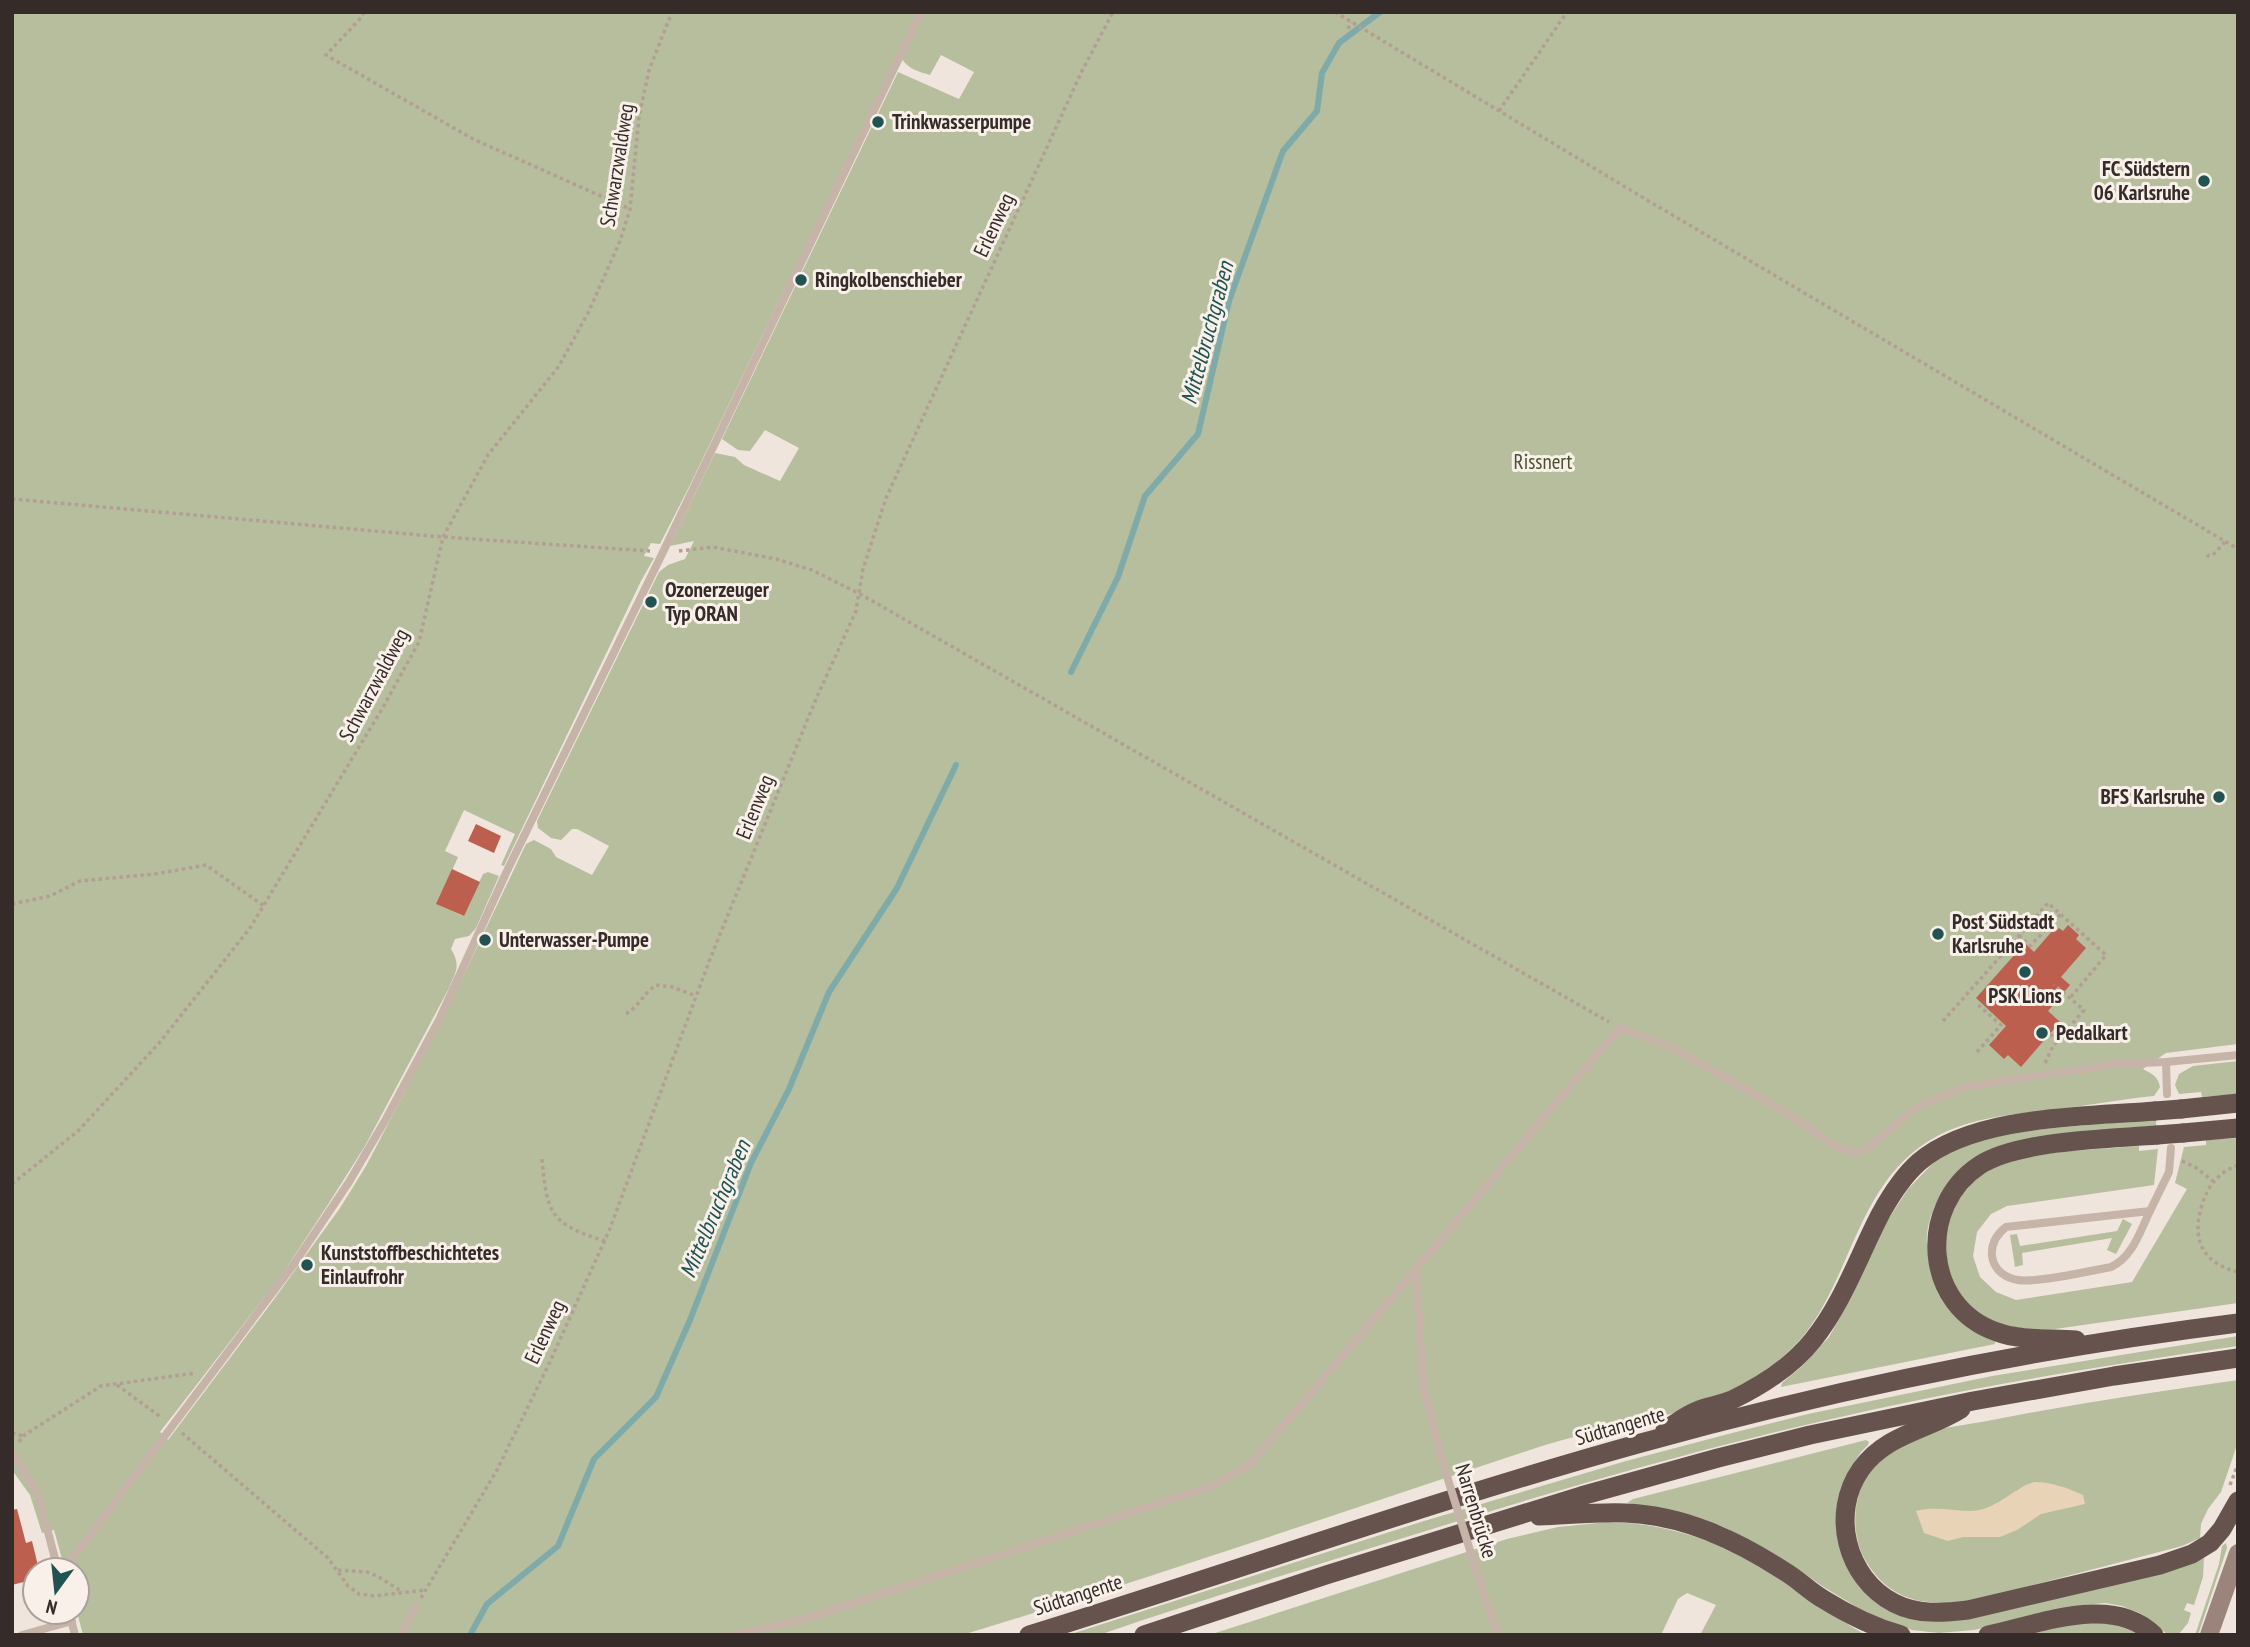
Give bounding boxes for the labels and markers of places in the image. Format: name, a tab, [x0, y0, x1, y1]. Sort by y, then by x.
place label: Trinkwasserpumpe	[892, 108, 1031, 135]
marker: Trinkwasserpumpe	[870, 114, 886, 130]
place label: FC Südstern 06 Karlsruhe	[2094, 155, 2190, 206]
marker: FC Südstern 06 Karlsruhe	[2196, 173, 2212, 189]
place label: Ringkolbenschieber	[815, 266, 963, 293]
marker: Ringkolbenschieber	[793, 272, 809, 288]
place label: Ozonerzeuger Typ ORAN	[665, 576, 770, 627]
marker: Ozonerzeuger Typ ORAN	[643, 594, 659, 610]
place label: BFS Karlsruhe	[2101, 783, 2205, 810]
marker: BFS Karlsruhe	[2211, 789, 2227, 805]
place label: Post Südstadt Karlsruhe	[1952, 908, 2054, 959]
place label: Unterwasser-Pumpe	[499, 926, 649, 953]
marker: Post Südstadt Karlsruhe	[1930, 926, 1946, 942]
marker: Unterwasser-Pumpe	[477, 932, 493, 948]
marker: PSK Lions	[2017, 964, 2033, 980]
place label: PSK Lions	[1988, 982, 2062, 1009]
place label: Pedalkart	[2056, 1019, 2128, 1046]
marker: Pedalkart	[2034, 1025, 2050, 1041]
place label: Kunststoffbeschichtetes Einlaufrohr	[321, 1239, 499, 1290]
marker: Kunststoffbeschichtetes Einlaufrohr	[299, 1257, 315, 1273]

